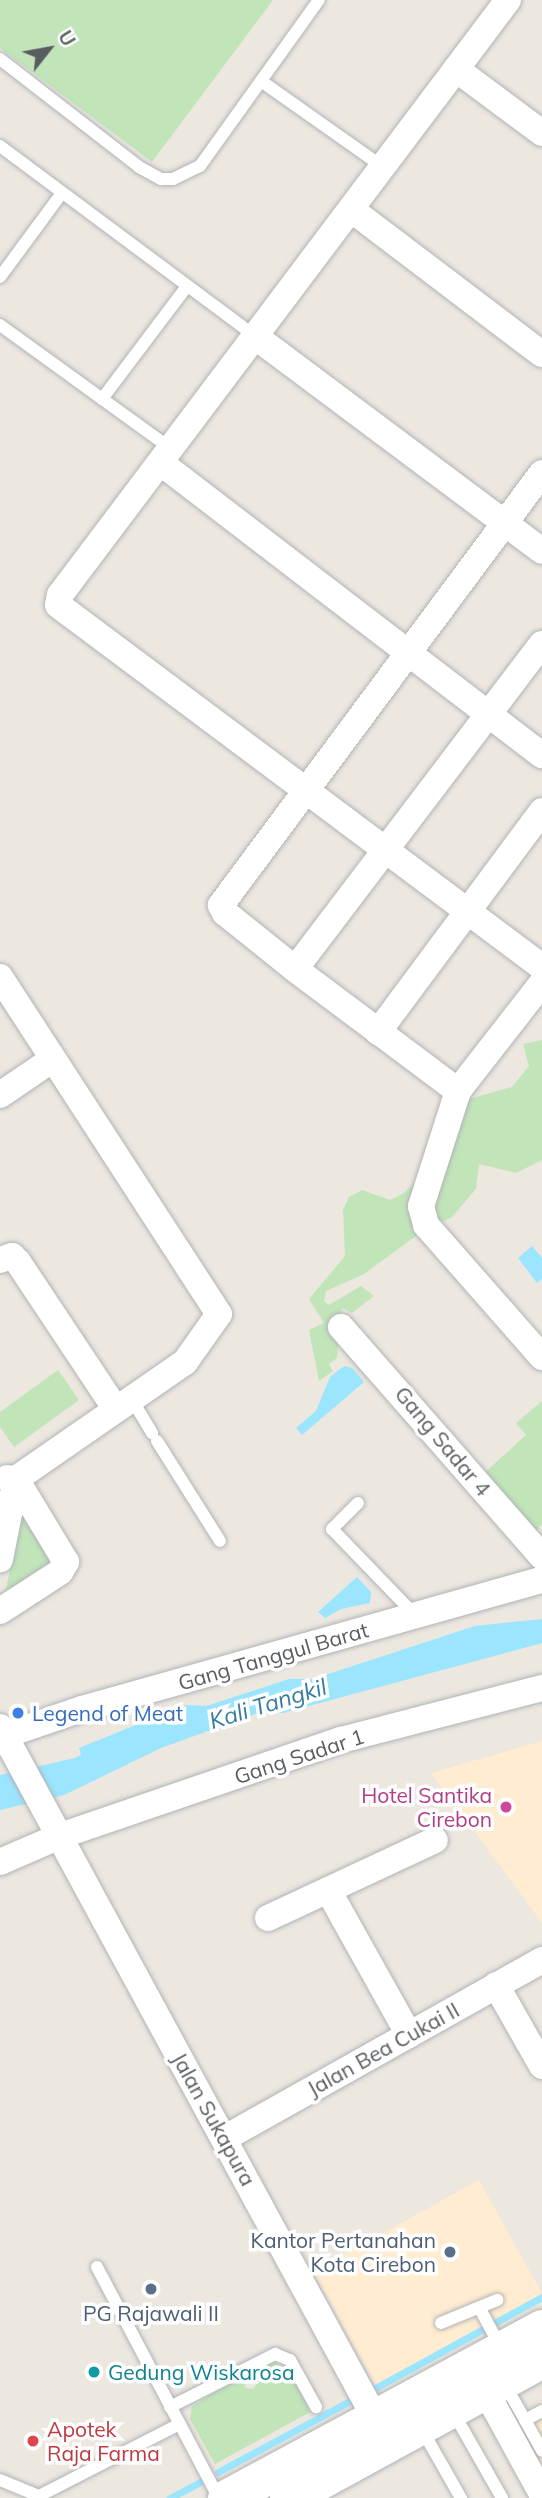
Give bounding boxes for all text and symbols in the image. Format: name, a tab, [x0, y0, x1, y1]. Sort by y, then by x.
north arrow	[14, 14, 84, 84]
text: U	[53, 26, 81, 50]
street label: Gang Sadar 4	[390, 1381, 496, 1501]
street label: Gang Tanggul Barat	[175, 1617, 371, 1695]
water label: Kali Tangkil	[206, 1673, 330, 1735]
place label: Legend of Meat	[32, 1700, 183, 1726]
marker: Legend of Meat	[10, 1705, 26, 1721]
street label: Gang Sadar 1	[231, 1723, 367, 1789]
place label: Hotel Santika Cirebon	[361, 1782, 492, 1832]
marker: Hotel Santika Cirebon	[498, 1799, 514, 1815]
street label: Jalan Bea Cukai II	[303, 1997, 463, 2101]
street label: Jalan Sukapura	[167, 2048, 261, 2190]
place label: Kantor Pertanahan Kota Cirebon	[251, 2227, 436, 2277]
marker: Kantor Pertanahan Kota Cirebon	[442, 2244, 458, 2260]
marker: PG Rajawali II	[143, 2281, 159, 2297]
place label: PG Rajawali II	[83, 2300, 219, 2326]
place label: Gedung Wiskarosa	[108, 2359, 295, 2385]
marker: Gedung Wiskarosa	[86, 2364, 102, 2380]
place label: Apotek Raja Farma	[47, 2416, 160, 2466]
marker: Apotek Raja Farma	[25, 2433, 41, 2449]

